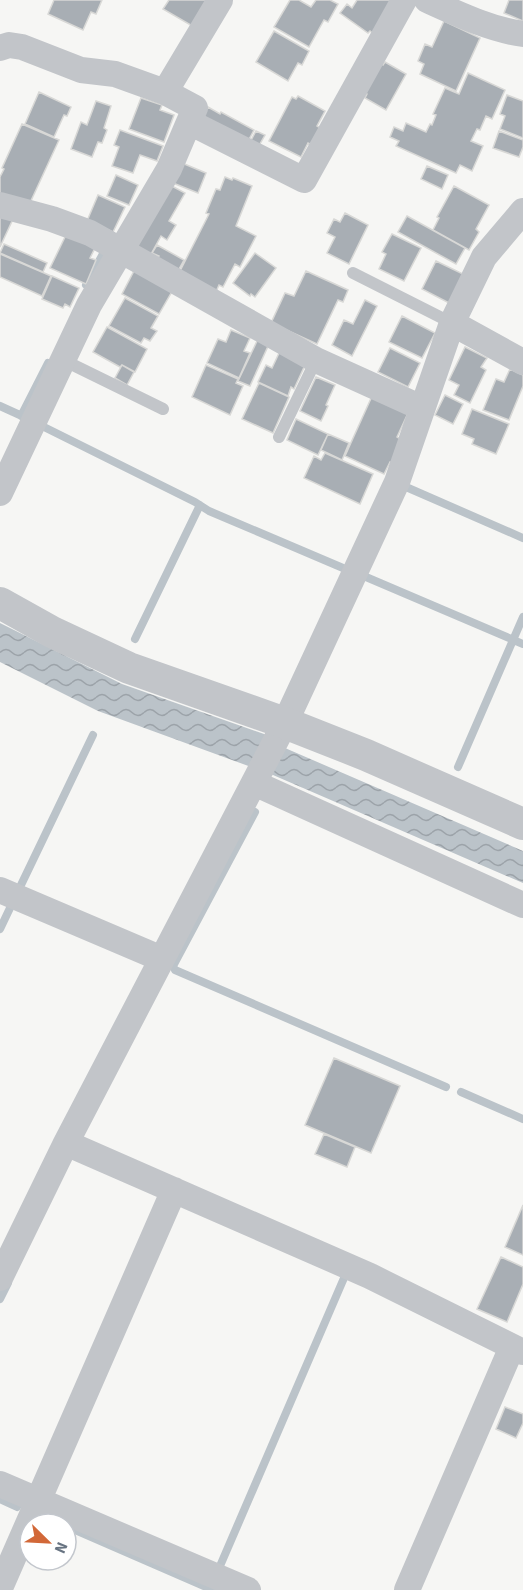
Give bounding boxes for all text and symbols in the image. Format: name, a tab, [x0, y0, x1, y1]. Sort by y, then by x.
north arrow	[18, 1512, 78, 1572]
text: N	[49, 1538, 73, 1557]

